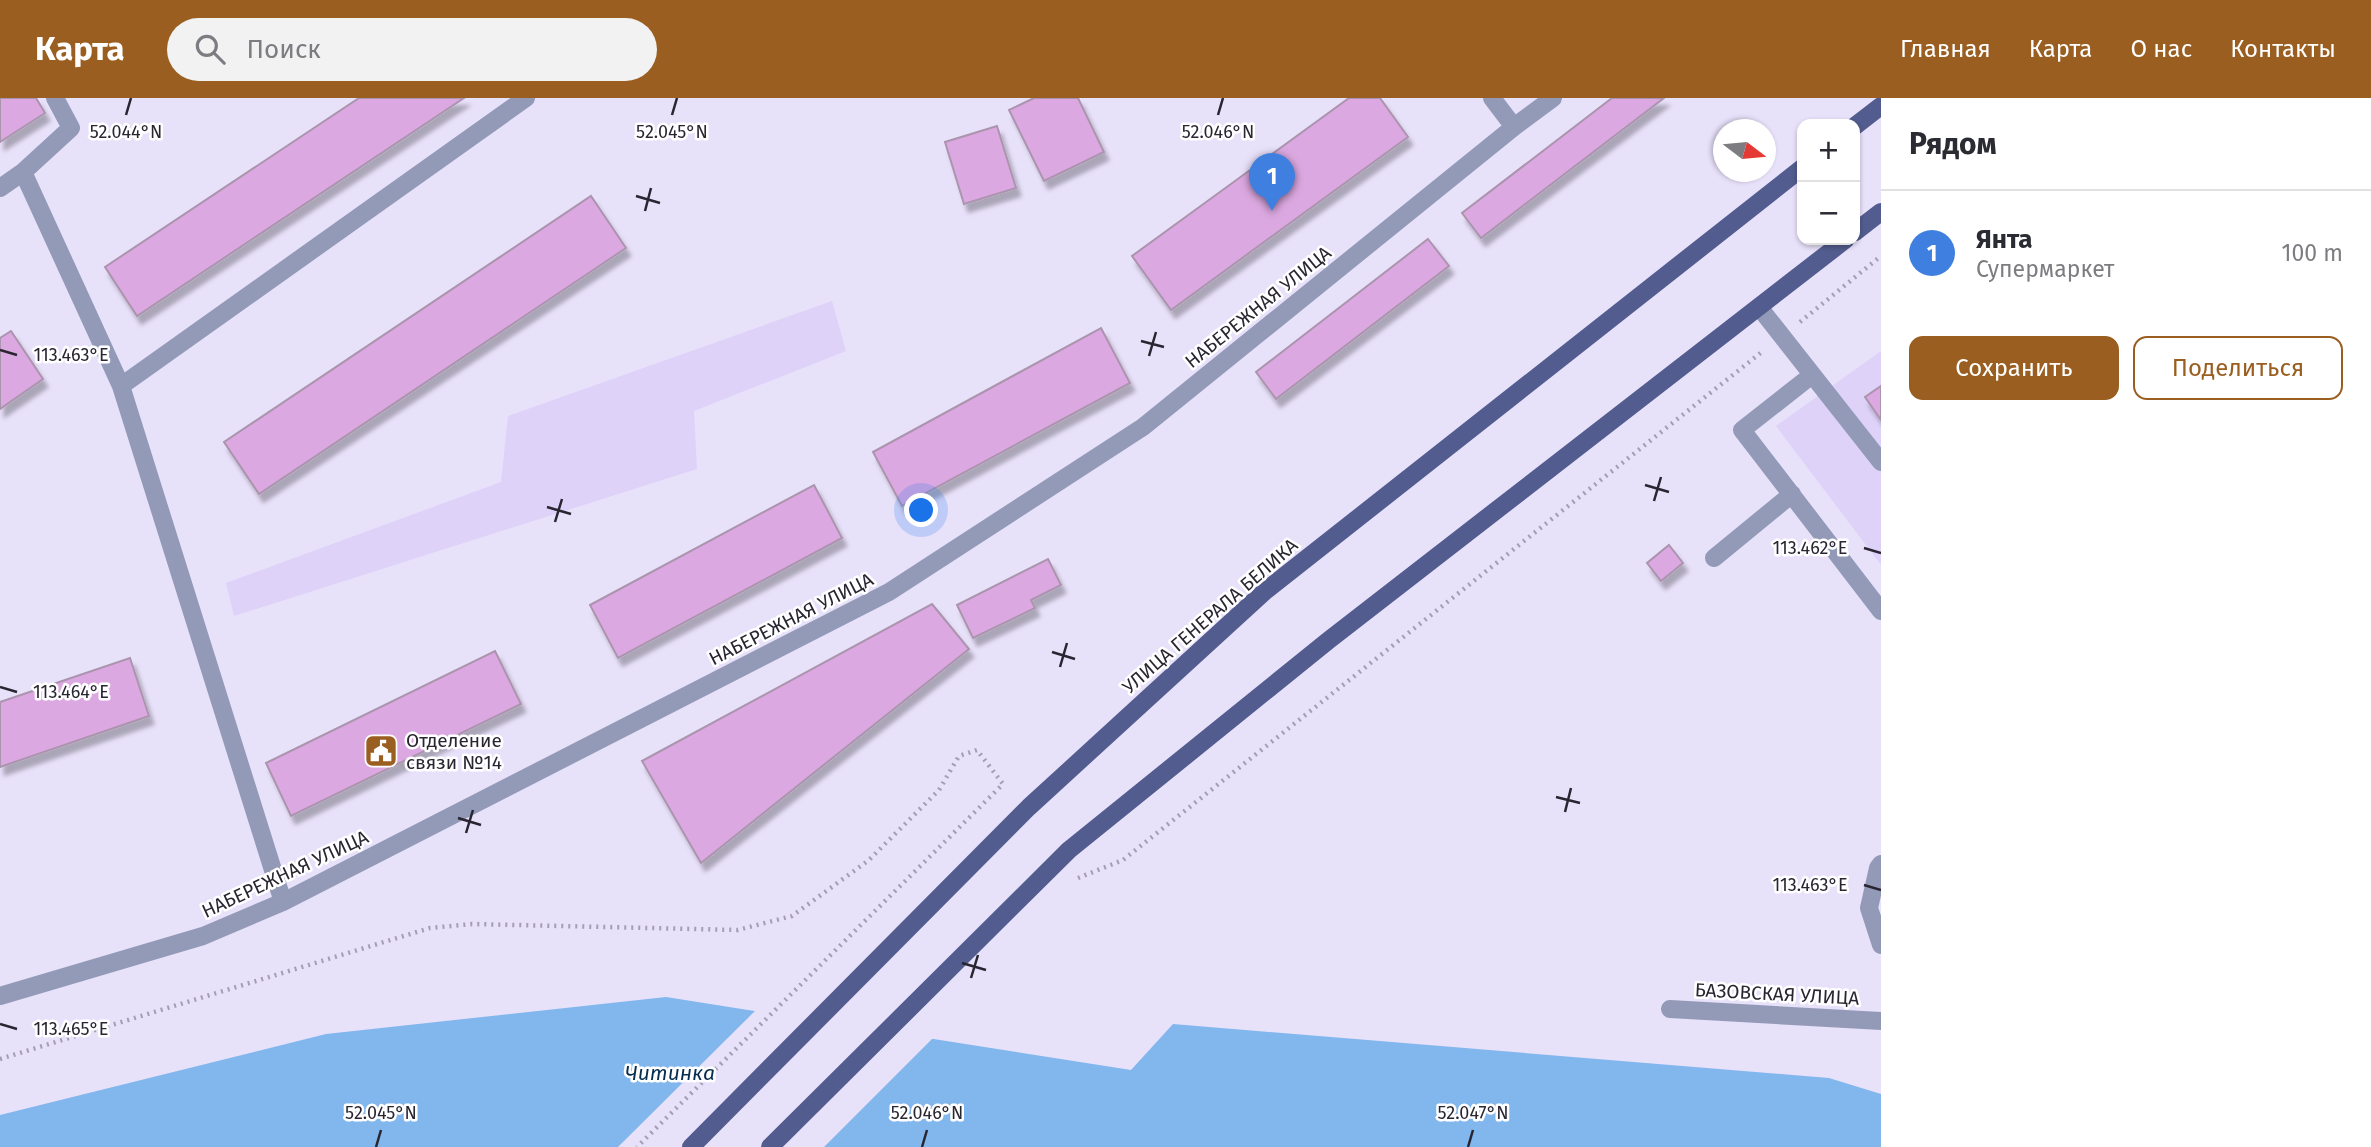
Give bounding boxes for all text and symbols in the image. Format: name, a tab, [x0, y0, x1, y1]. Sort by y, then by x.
search box	[167, 18, 657, 81]
text: Карта	[35, 29, 125, 69]
icon: search	[191, 30, 229, 68]
text: Поиск	[247, 34, 321, 65]
text: Главная	[1900, 35, 1991, 63]
text: Карта	[2029, 35, 2092, 63]
text: О нас	[2130, 35, 2192, 63]
text: Контакты	[2230, 35, 2336, 63]
north arrow	[1713, 119, 1776, 182]
map controls	[1797, 119, 1860, 245]
button: +	[1797, 119, 1860, 182]
text: 52.044°N	[90, 121, 162, 143]
text: 52.045°N	[636, 121, 708, 143]
text: 52.046°N	[1182, 121, 1254, 143]
text: Рядом	[1909, 126, 1997, 162]
pin: 1	[1249, 153, 1295, 211]
button: −	[1797, 182, 1860, 245]
text: Янта	[1976, 224, 2033, 255]
text: 1	[1927, 239, 1937, 267]
text: 100 m	[2282, 239, 2343, 267]
street label: НАБЕРЕЖНАЯ УЛИЦА	[1180, 241, 1336, 373]
text: Супермаркет	[1976, 255, 2114, 283]
button: Сохранить	[1909, 336, 2119, 400]
button: Поделиться	[2133, 336, 2343, 400]
text: 113.463°E	[33, 344, 109, 366]
your location	[904, 493, 938, 527]
street label: УЛИЦА ГЕНЕРАЛА БЕЛИКА	[1118, 534, 1302, 698]
text: 113.462°E	[1773, 537, 1847, 559]
street label: НАБЕРЕЖНАЯ УЛИЦА	[705, 568, 877, 670]
text: 113.464°E	[33, 681, 109, 703]
place label: Отделение связи №14	[406, 729, 502, 774]
public building icon: Отделение связи №14	[362, 732, 400, 770]
street label: НАБЕРЕЖНАЯ УЛИЦА	[198, 825, 372, 923]
text: 113.463°E	[1772, 874, 1848, 896]
street label: БАЗОВСКАЯ УЛИЦА	[1694, 978, 1860, 1010]
text: 113.465°E	[33, 1018, 109, 1040]
water label: Читинка	[625, 1060, 715, 1086]
text: 52.045°N	[345, 1102, 417, 1124]
text: 52.046°N	[891, 1102, 963, 1124]
text: 52.047°N	[1438, 1102, 1508, 1124]

